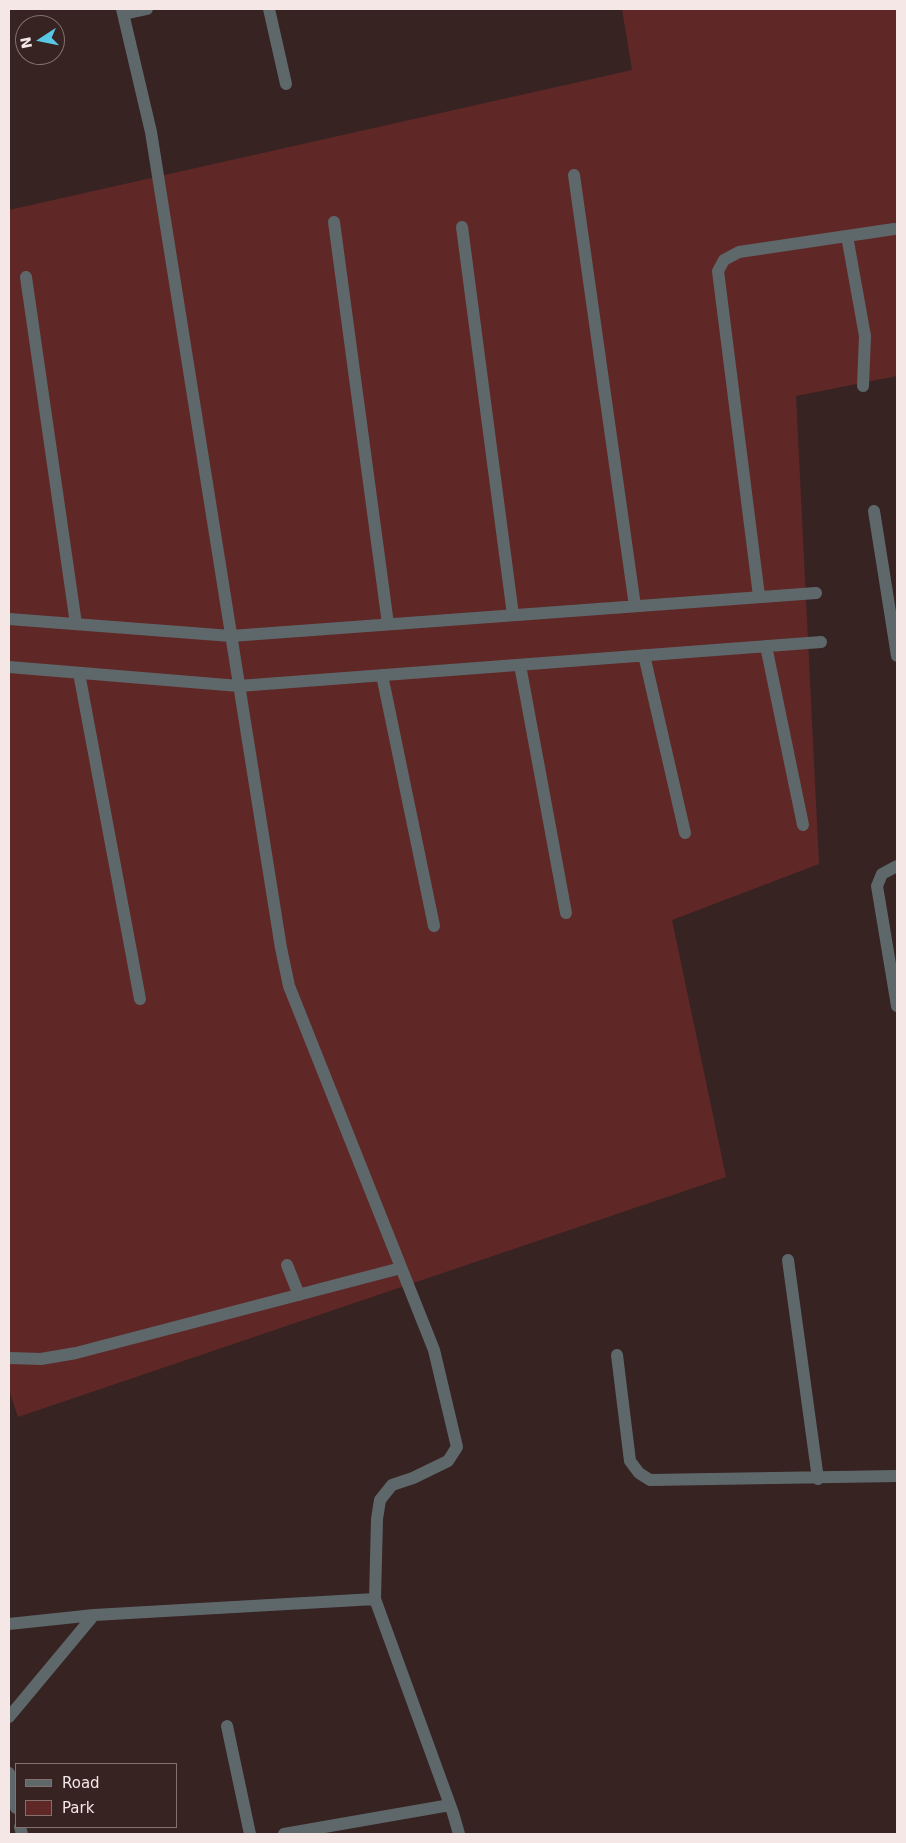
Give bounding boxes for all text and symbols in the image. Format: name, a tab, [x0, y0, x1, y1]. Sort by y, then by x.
north arrow	[15, 15, 65, 65]
text: N	[17, 35, 35, 50]
legend	[15, 1763, 178, 1828]
text: Road	[62, 1774, 100, 1792]
text: Park	[62, 1799, 94, 1817]

